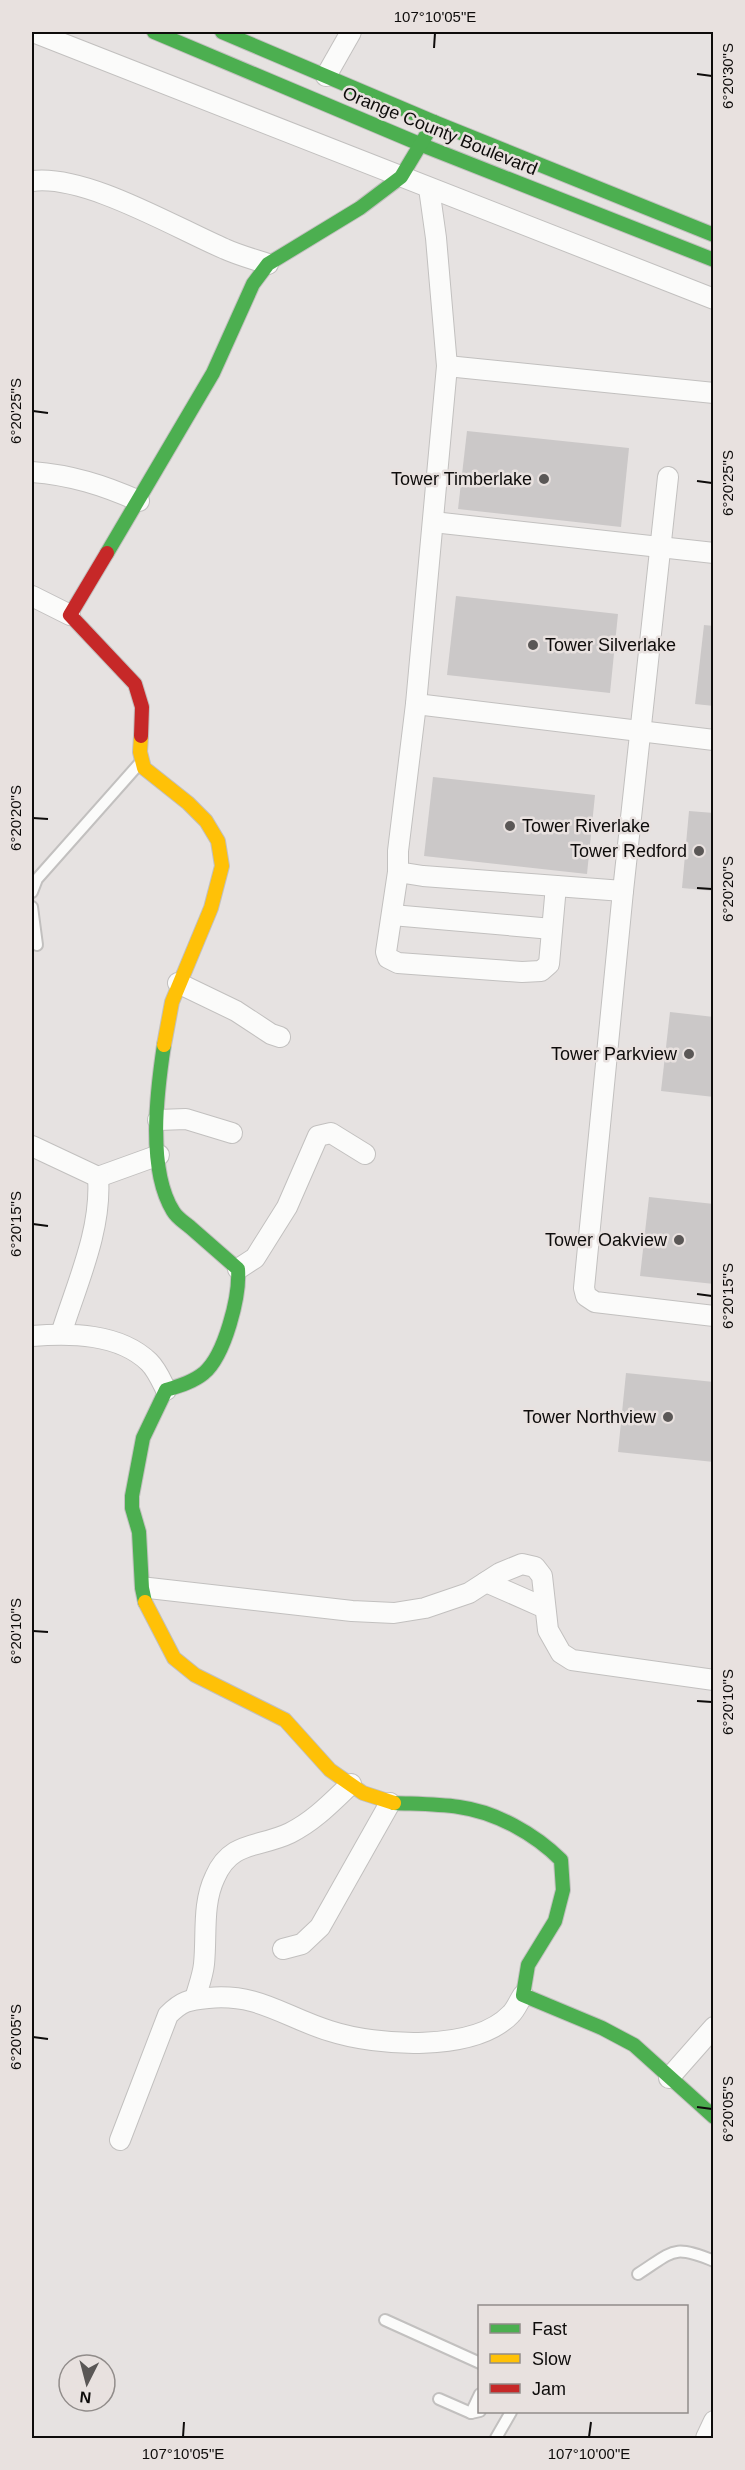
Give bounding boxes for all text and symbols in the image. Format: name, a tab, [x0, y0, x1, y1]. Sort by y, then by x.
text: 107°10'05"E	[394, 8, 476, 25]
text: 6°20'30"S	[719, 43, 736, 109]
street label: Orange County Boulevard	[340, 83, 540, 179]
text: 6°20'25"S	[7, 378, 24, 444]
text: 6°20'25"S	[719, 450, 736, 516]
place label: Tower Timberlake	[391, 469, 532, 489]
marker: Tower Timberlake	[537, 472, 551, 486]
place label: Tower Silverlake	[545, 635, 676, 655]
marker: Tower Silverlake	[526, 638, 540, 652]
text: 6°20'20"S	[7, 785, 24, 851]
place label: Tower Riverlake	[522, 816, 650, 836]
marker: Tower Riverlake	[503, 819, 517, 833]
place label: Tower Redford	[570, 841, 687, 861]
marker: Tower Redford	[692, 844, 706, 858]
text: 6°20'20"S	[719, 856, 736, 922]
place label: Tower Parkview	[551, 1044, 678, 1064]
marker: Tower Parkview	[682, 1047, 696, 1061]
text: 6°20'15"S	[7, 1191, 24, 1257]
place label: Tower Oakview	[545, 1230, 668, 1250]
marker: Tower Oakview	[672, 1233, 686, 1247]
text: 6°20'15"S	[719, 1263, 736, 1329]
place label: Tower Northview	[523, 1407, 657, 1427]
marker: Tower Northview	[661, 1410, 675, 1424]
text: 6°20'10"S	[7, 1598, 24, 1664]
text: 6°20'10"S	[719, 1669, 736, 1735]
text: 6°20'05"S	[7, 2004, 24, 2070]
text: 6°20'05"S	[719, 2076, 736, 2142]
legend	[478, 2305, 688, 2413]
text: Fast	[532, 2319, 567, 2339]
text: Slow	[532, 2349, 572, 2369]
north arrow	[57, 2353, 117, 2413]
text: Jam	[532, 2379, 566, 2399]
text: N	[79, 2388, 92, 2406]
text: 107°10'05"E	[142, 2445, 224, 2462]
text: 107°10'00"E	[548, 2445, 630, 2462]

